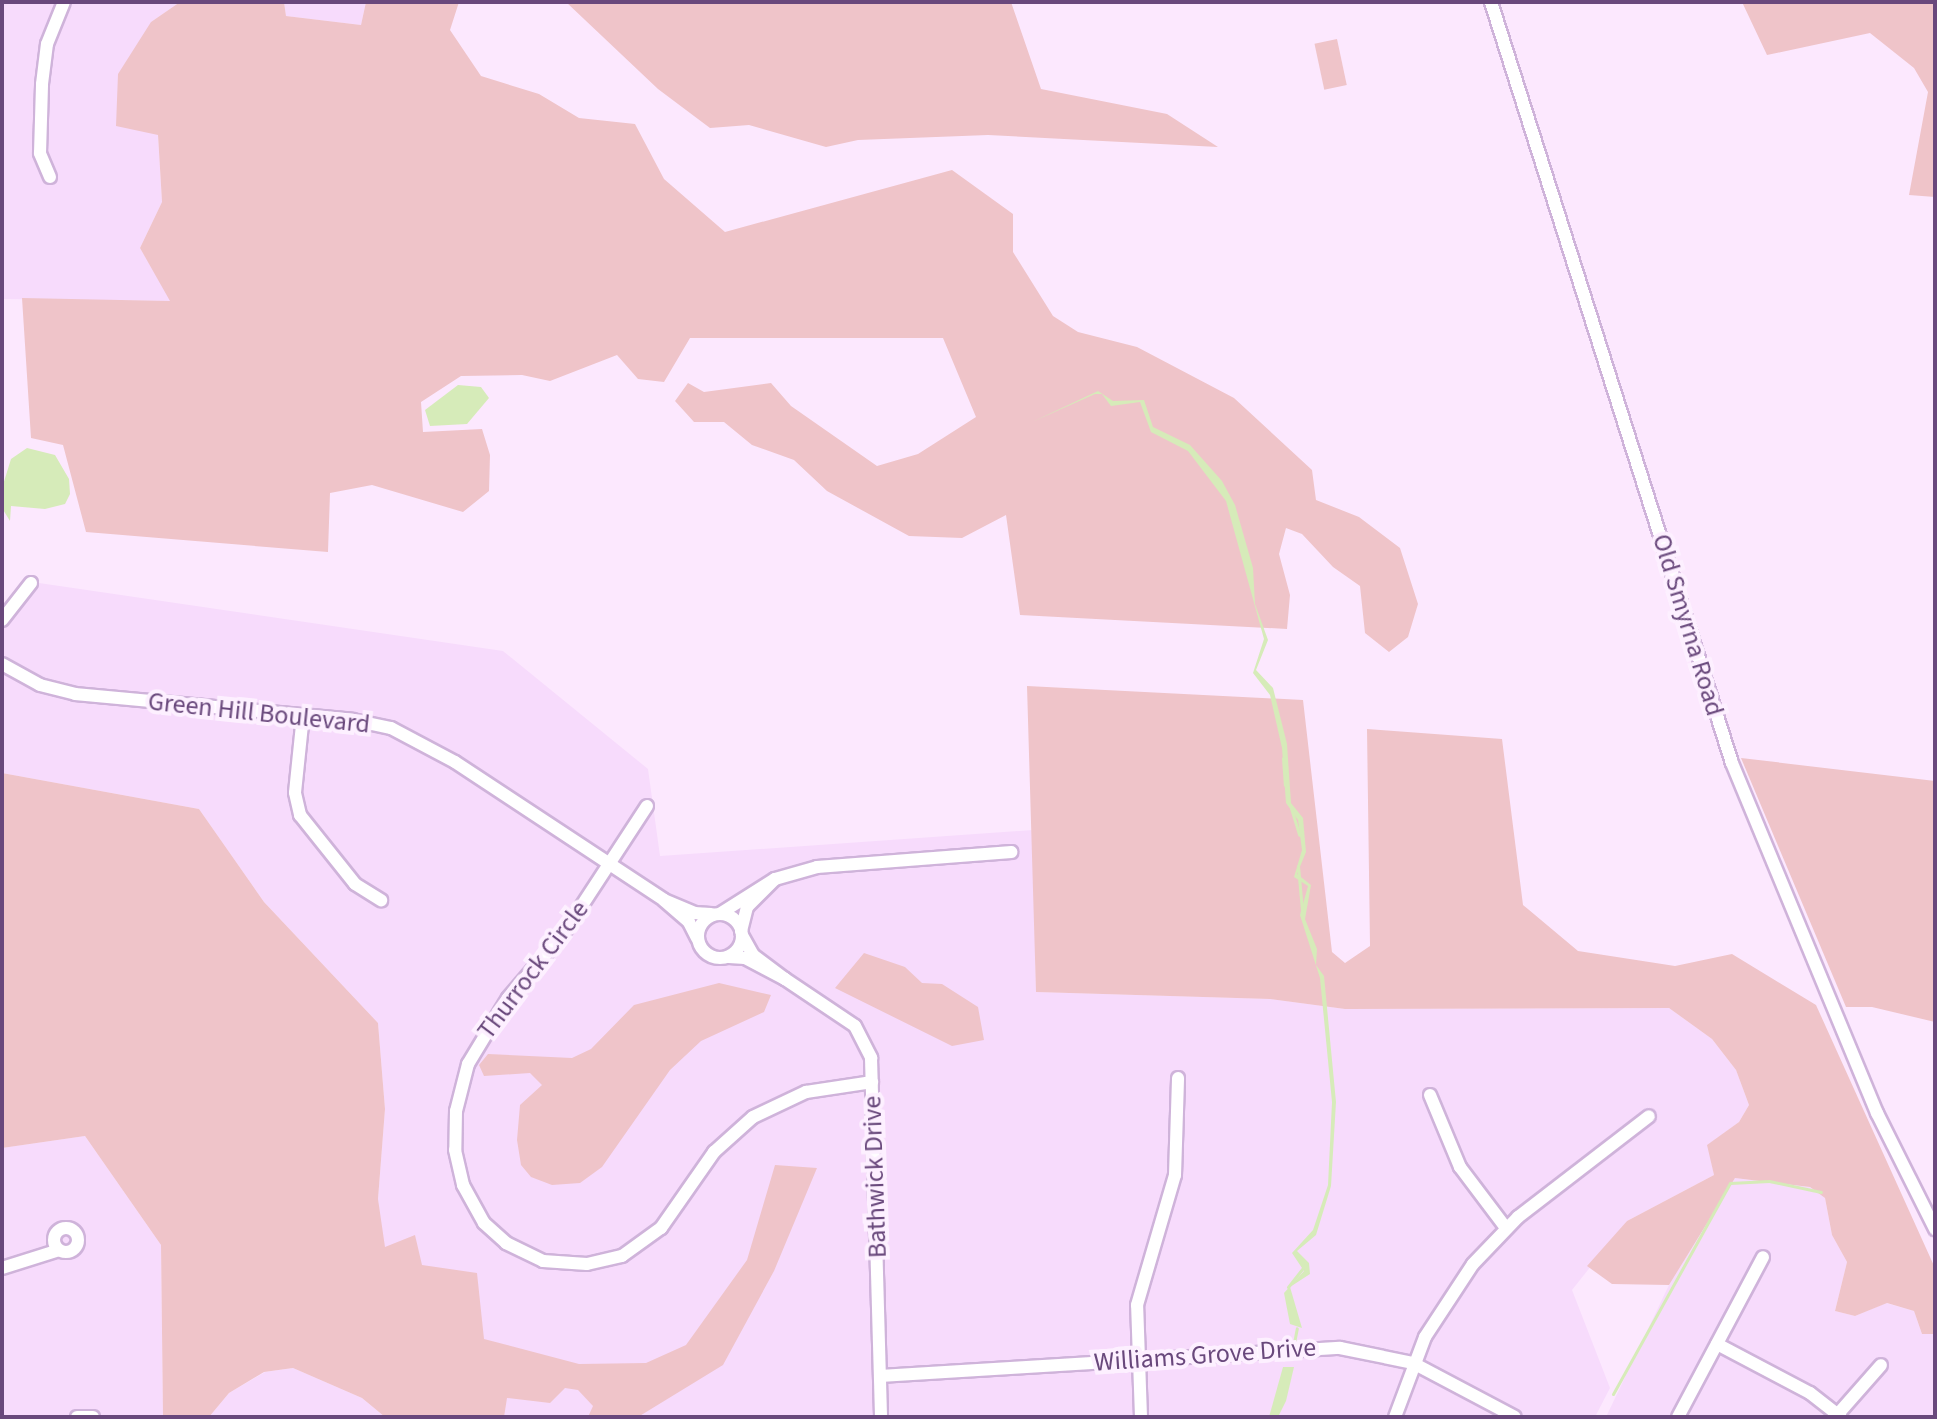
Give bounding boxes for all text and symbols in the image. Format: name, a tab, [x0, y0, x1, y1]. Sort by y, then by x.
street label: Old Smyrna Road	[1646, 530, 1730, 720]
street label: Green Hill Boulevard	[147, 686, 371, 740]
street label: Thurrock Circle	[471, 895, 595, 1045]
street label: Bathwick Drive	[857, 1095, 893, 1259]
street label: Williams Grove Drive	[1093, 1332, 1317, 1378]

